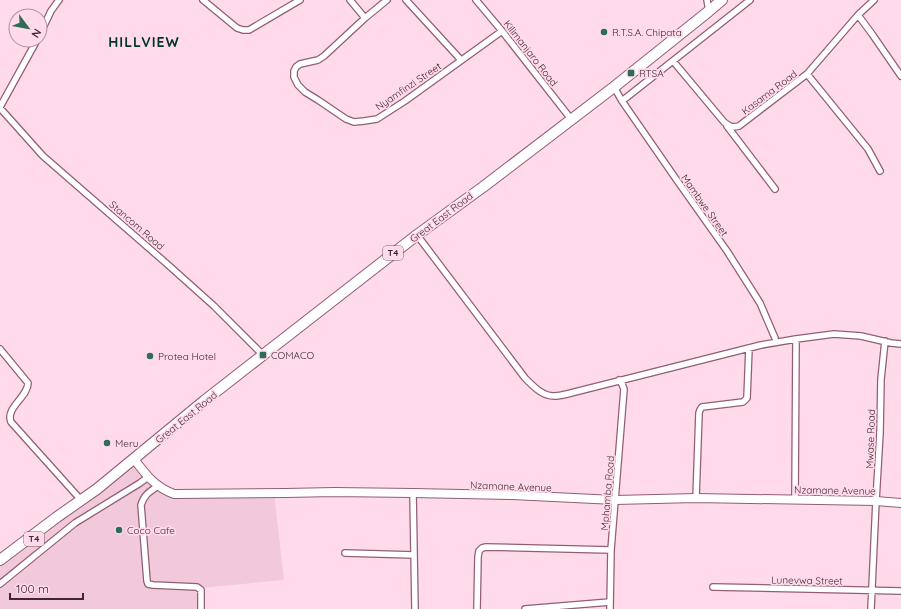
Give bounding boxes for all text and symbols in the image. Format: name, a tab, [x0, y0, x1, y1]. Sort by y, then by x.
north arrow	[8, 8, 48, 48]
street label: Kilimanjaro Road	[501, 18, 560, 89]
text: N	[28, 26, 45, 40]
place label: R.T.S.A. Chipata	[612, 26, 682, 39]
marker: R.T.S.A. Chipata	[599, 27, 609, 37]
district label: HILLVIEW	[108, 33, 180, 51]
street label: Nyamfinzi Street	[373, 59, 444, 113]
place label: RTSA	[639, 67, 664, 80]
street label: Kasama Road	[739, 67, 800, 118]
marker: RTSA	[626, 68, 636, 78]
street label: Mambwe Street	[678, 172, 731, 239]
street label: Great East Road	[407, 189, 475, 245]
street label: Stancom Road	[106, 198, 167, 253]
road number: T4	[383, 246, 403, 260]
place label: COMACO	[271, 349, 314, 362]
place label: Protea Hotel	[158, 350, 216, 363]
marker: COMACO	[258, 350, 268, 360]
marker: Protea Hotel	[145, 351, 155, 361]
street label: Great East Road	[153, 388, 220, 446]
street label: Mwase Road	[863, 409, 878, 469]
place label: Meru	[115, 437, 138, 450]
marker: Meru	[102, 438, 112, 448]
street label: Mphamba Road	[598, 455, 617, 531]
street label: Nzamane Avenue	[470, 479, 552, 494]
street label: Nzamane Avenue	[794, 483, 876, 498]
place label: Coco Cafe	[127, 524, 175, 537]
marker: Coco Cafe	[114, 525, 124, 535]
road number: T4	[24, 532, 44, 546]
street label: Lunevwa Street	[771, 573, 843, 588]
scale bar	[10, 575, 83, 601]
text: 100 m	[16, 581, 49, 596]

